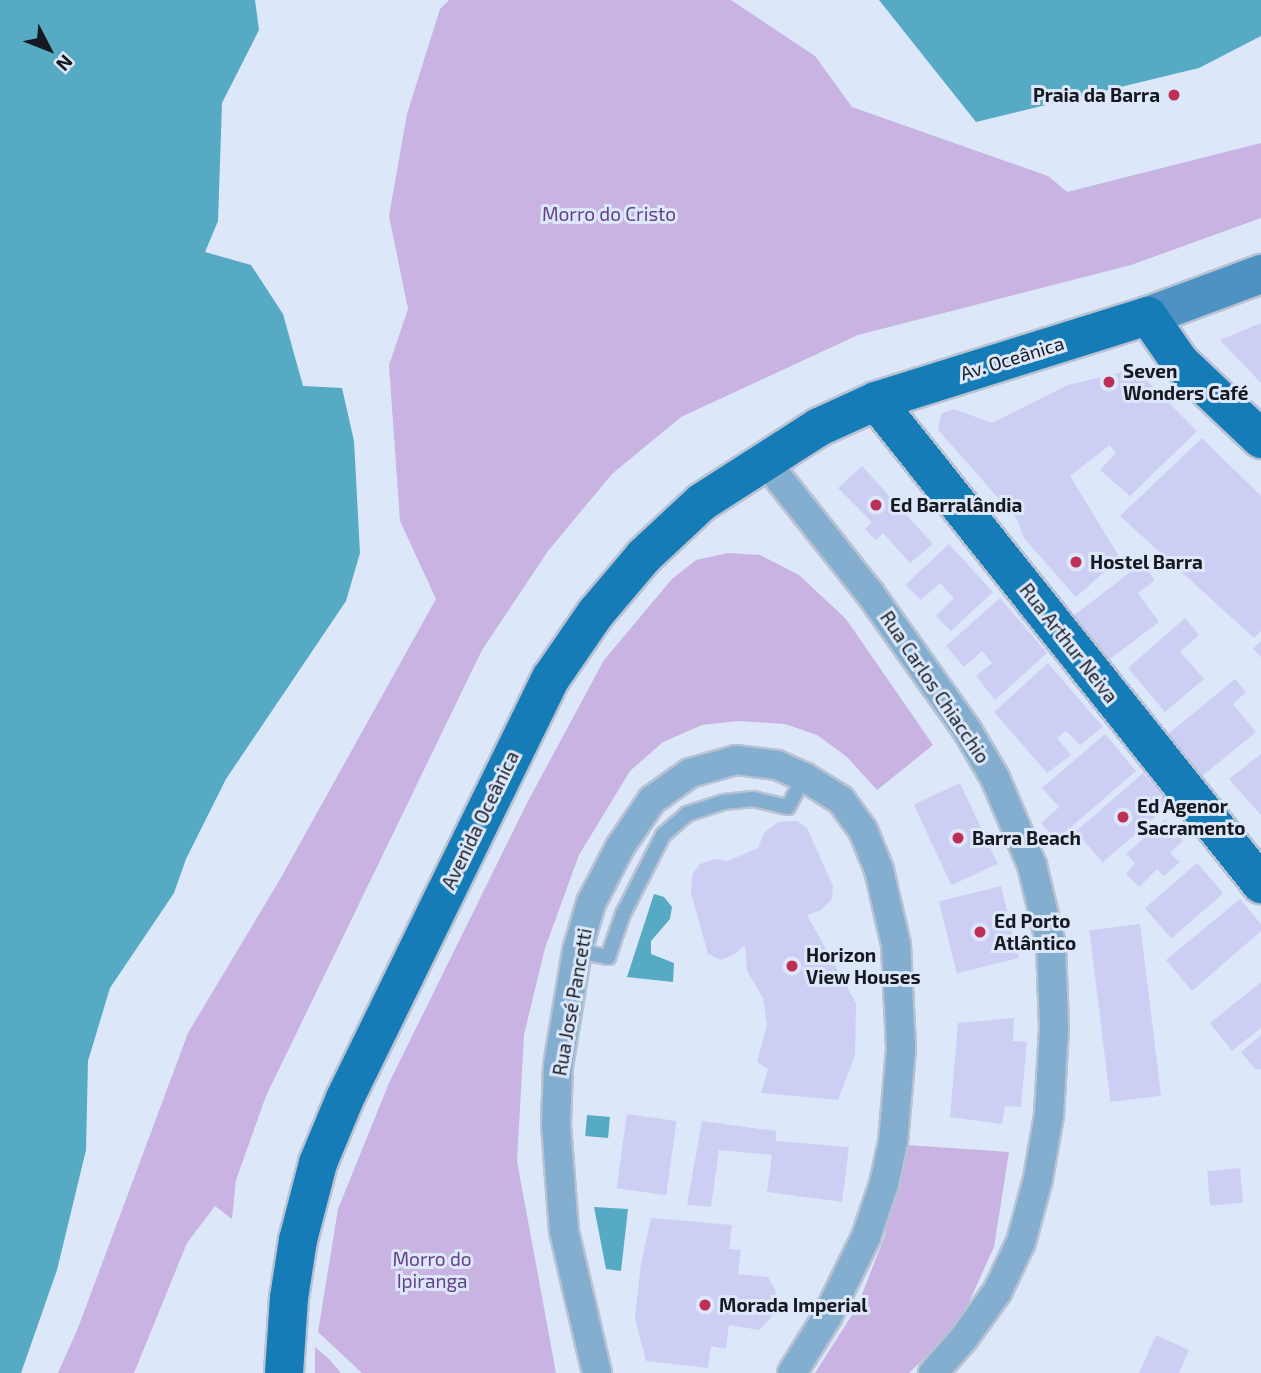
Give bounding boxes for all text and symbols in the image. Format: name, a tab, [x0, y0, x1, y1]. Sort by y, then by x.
north arrow	[14, 14, 84, 84]
text: N	[52, 51, 78, 76]
place label: Praia da Barra	[1033, 84, 1160, 106]
marker: Praia da Barra	[1166, 87, 1182, 103]
park label: Morro do Cristo	[542, 203, 676, 225]
street label: Av. Oceânica	[957, 331, 1067, 385]
place label: Seven Wonders Café	[1123, 360, 1249, 404]
marker: Seven Wonders Café	[1101, 374, 1117, 390]
place label: Ed Barralândia	[890, 494, 1022, 516]
marker: Ed Barralândia	[868, 497, 884, 513]
place label: Hostel Barra	[1090, 551, 1203, 573]
marker: Hostel Barra	[1068, 554, 1084, 570]
street label: Rua Arthur Neiva	[1015, 578, 1123, 708]
street label: Rua Carlos Chiacchio	[876, 607, 994, 767]
street label: Avenida Oceânica	[437, 747, 523, 893]
place label: Ed Agenor Sacramento	[1137, 795, 1245, 839]
marker: Ed Agenor Sacramento	[1115, 809, 1131, 825]
place label: Barra Beach	[972, 827, 1081, 849]
marker: Barra Beach	[950, 830, 966, 846]
place label: Ed Porto Atlântico	[994, 910, 1076, 954]
marker: Ed Porto Atlântico	[972, 924, 988, 940]
street label: Rua José Pancetti	[548, 926, 596, 1078]
place label: Horizon View Houses	[806, 944, 921, 988]
marker: Horizon View Houses	[784, 958, 800, 974]
park label: Morro do Ipiranga	[392, 1248, 472, 1292]
place label: Morada Imperial	[719, 1294, 868, 1316]
marker: Morada Imperial	[697, 1297, 713, 1313]

